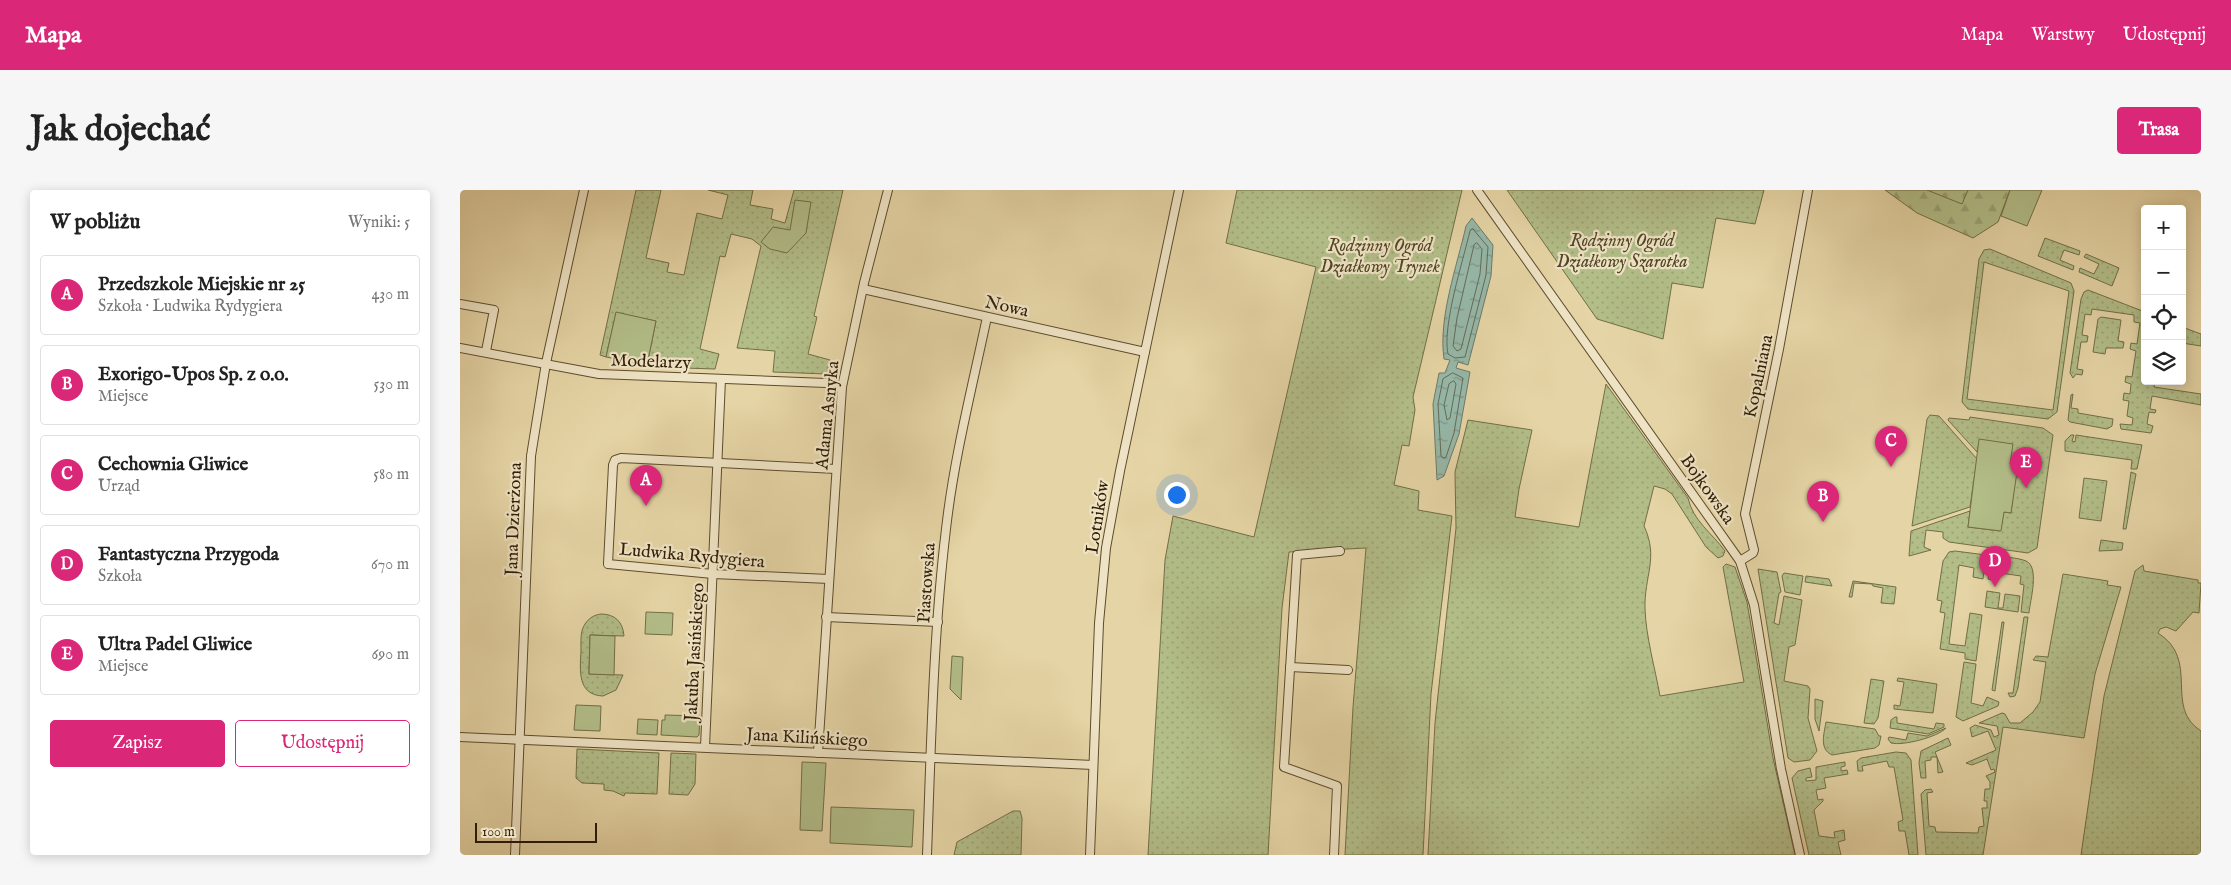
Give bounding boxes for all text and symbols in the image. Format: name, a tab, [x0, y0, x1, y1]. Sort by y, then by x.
text: Mapa	[25, 20, 81, 51]
text: Mapa	[1961, 24, 2003, 47]
text: Warstwy	[2031, 24, 2095, 47]
text: Udostępnij	[2123, 24, 2206, 47]
button: Trasa	[2117, 107, 2201, 154]
text: Jak dojechać	[30, 108, 210, 153]
map controls	[2141, 205, 2186, 385]
button: +	[2141, 205, 2186, 250]
text: W pobliżu	[50, 209, 140, 236]
text: Wyniki: 5	[348, 213, 410, 233]
park label: Rodzinny Ogród Działkowy Szarotka	[1557, 230, 1688, 274]
park label: Rodzinny Ogród Działkowy Trynek	[1320, 235, 1440, 279]
button: −	[2141, 250, 2186, 295]
text: Przedszkole Miejskie nr 25	[98, 273, 305, 297]
text: A	[62, 285, 72, 305]
text: 430 m	[371, 285, 409, 305]
street label: Nowa	[983, 291, 1031, 324]
button: locate	[2141, 295, 2186, 340]
text: Szkoła · Ludwika Rydygiera	[98, 297, 282, 317]
street label: Kopalniana	[1739, 332, 1780, 420]
button: layers	[2141, 340, 2186, 385]
street label: Modelarzy	[610, 350, 692, 375]
street label: Adama Asnyka	[811, 359, 846, 472]
text: Exorigo-Upos Sp. z o.o.	[98, 363, 289, 387]
text: B	[62, 375, 72, 395]
text: 530 m	[374, 375, 409, 395]
text: Miejsce	[98, 387, 148, 407]
pin: C	[1875, 426, 1907, 467]
pin: E	[2010, 447, 2042, 488]
street label: Bojkowska	[1674, 450, 1739, 530]
text: Cechownia Gliwice	[98, 453, 248, 477]
street label: Jana Dzierżona	[501, 462, 528, 578]
text: C	[61, 465, 73, 485]
text: 580 m	[373, 465, 409, 485]
pin: A	[630, 465, 662, 506]
text: Urząd	[98, 477, 140, 497]
street label: Lotników	[1081, 478, 1116, 556]
pin: B	[1807, 481, 1839, 522]
your location	[1164, 482, 1190, 508]
street label: Ludwika Rydygiera	[618, 539, 766, 574]
street label: Piastowska	[913, 542, 942, 624]
text: Fantastyczna Przygoda	[98, 543, 279, 567]
pin: D	[1979, 546, 2011, 587]
text: D	[61, 555, 73, 575]
text: 670 m	[371, 555, 409, 575]
text: Szkoła	[98, 567, 142, 587]
street label: Jakuba Jasińskiego	[680, 582, 711, 724]
text: Ultra Padel Gliwice	[98, 633, 252, 657]
text: E	[61, 645, 73, 665]
text: 690 m	[372, 645, 409, 665]
text: Miejsce	[98, 657, 148, 677]
button: Zapisz	[50, 720, 225, 767]
button: Udostępnij	[235, 720, 410, 767]
street label: Jana Kilińskiego	[744, 724, 868, 753]
scale bar	[475, 820, 598, 843]
text: 100 m	[482, 823, 515, 841]

